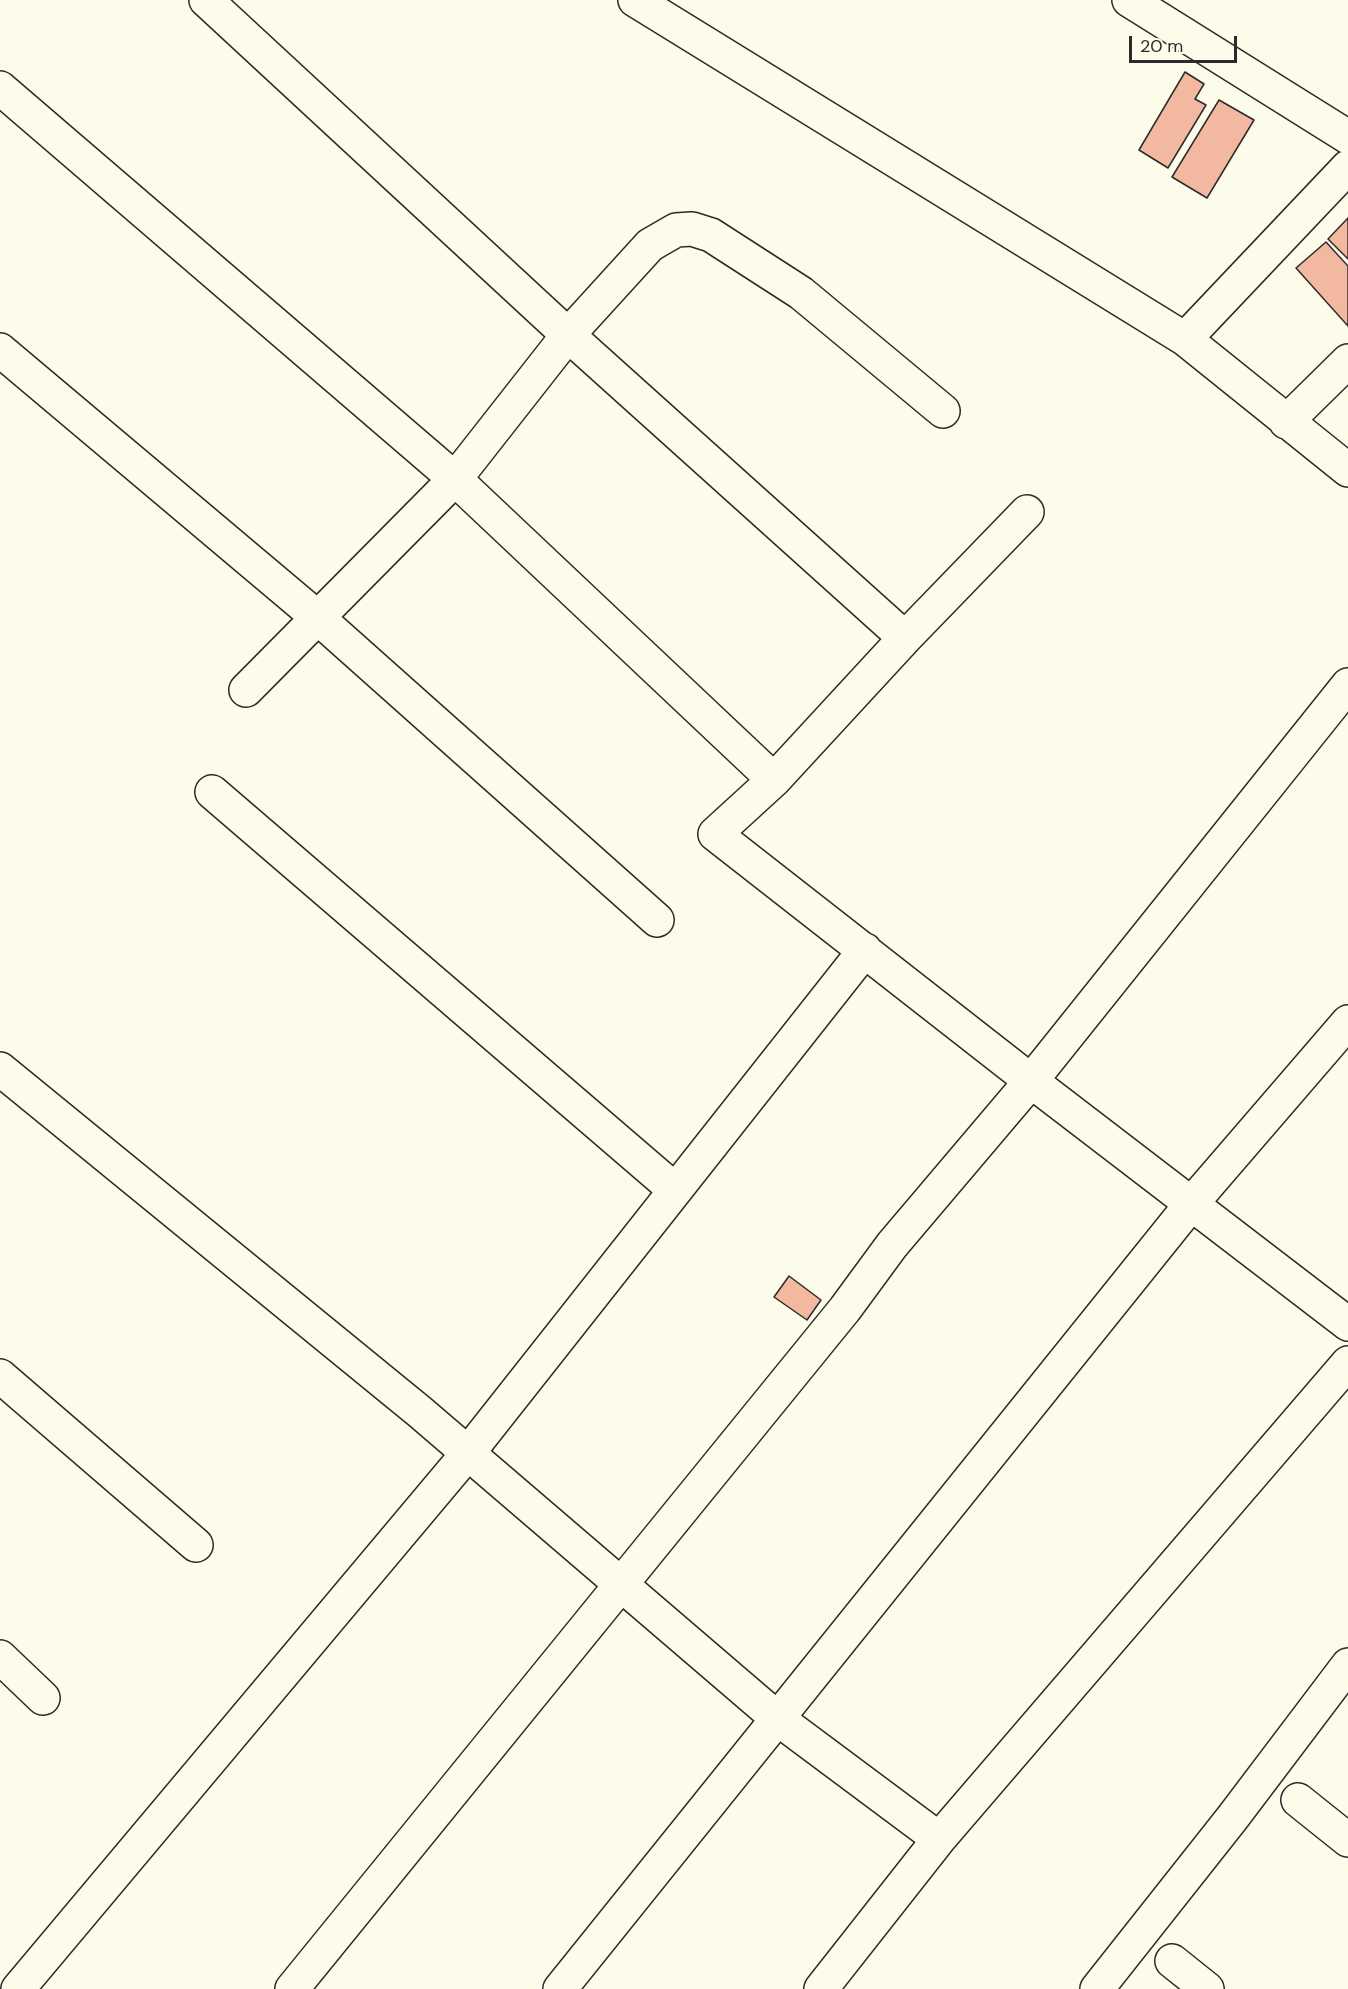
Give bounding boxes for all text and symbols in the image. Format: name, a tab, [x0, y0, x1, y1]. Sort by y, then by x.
scale bar	[1132, 24, 1240, 62]
text: 20 m	[1140, 34, 1183, 58]

